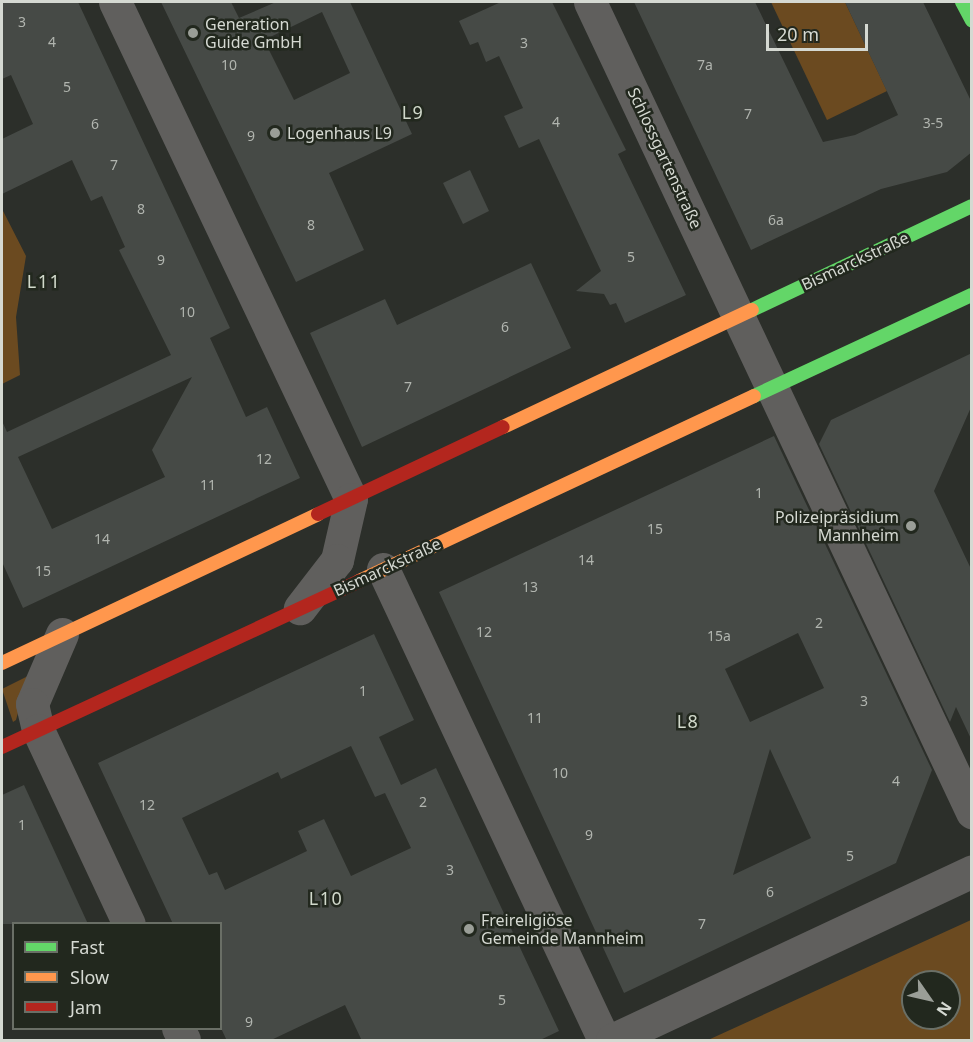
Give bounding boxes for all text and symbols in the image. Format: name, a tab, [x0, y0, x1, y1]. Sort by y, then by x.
scale bar	[769, 12, 871, 50]
house number: 3	[18, 14, 26, 30]
place label: Generation Guide GmbH	[205, 14, 302, 52]
text: 20 m	[777, 22, 819, 46]
marker: Generation Guide GmbH	[186, 26, 200, 40]
house number: 4	[48, 34, 56, 50]
house number: 3	[520, 35, 528, 51]
house number: 10	[221, 57, 237, 73]
house number: 7a	[697, 57, 713, 73]
house number: 5	[63, 79, 71, 95]
street label: Schlossgartenstraße	[624, 84, 706, 232]
district label: L9	[402, 101, 424, 123]
house number: 7	[744, 106, 752, 122]
house number: 4	[552, 114, 560, 130]
house number: 3-5	[923, 115, 943, 131]
house number: 6	[91, 116, 99, 132]
place label: Logenhaus L9	[287, 123, 392, 143]
marker: Logenhaus L9	[268, 126, 282, 140]
house number: 9	[247, 128, 255, 144]
house number: 7	[110, 157, 118, 173]
house number: 8	[137, 201, 145, 217]
house number: 6a	[768, 212, 784, 228]
house number: 8	[307, 217, 315, 233]
street label: Bismarckstraße	[798, 228, 912, 294]
house number: 5	[627, 249, 635, 265]
house number: 9	[157, 252, 165, 268]
district label: L11	[27, 270, 61, 292]
house number: 10	[179, 304, 195, 320]
house number: 6	[501, 319, 509, 335]
house number: 7	[404, 379, 412, 395]
house number: 12	[256, 451, 272, 467]
house number: 11	[200, 477, 216, 493]
house number: 1	[755, 485, 763, 501]
place label: Polizeipräsidium Mannheim	[775, 507, 899, 545]
marker: Polizeipräsidium Mannheim	[904, 519, 918, 533]
house number: 15	[647, 521, 663, 537]
house number: 14	[94, 531, 110, 547]
street label: Bismarckstraße	[330, 534, 444, 600]
house number: 14	[578, 552, 594, 568]
house number: 15	[35, 563, 51, 579]
house number: 13	[522, 579, 538, 595]
house number: 2	[815, 615, 823, 631]
house number: 12	[476, 624, 492, 640]
house number: 15a	[707, 628, 731, 644]
house number: 1	[359, 683, 367, 699]
house number: 3	[860, 693, 868, 709]
house number: 11	[527, 710, 543, 726]
district label: L8	[677, 710, 699, 732]
house number: 10	[552, 765, 568, 781]
house number: 4	[892, 773, 900, 789]
house number: 2	[419, 794, 427, 810]
house number: 12	[139, 797, 155, 813]
house number: 1	[18, 817, 26, 833]
house number: 9	[585, 827, 593, 843]
house number: 5	[846, 848, 854, 864]
house number: 3	[446, 862, 454, 878]
house number: 6	[766, 884, 774, 900]
district label: L10	[309, 887, 343, 909]
place label: Freireligiöse Gemeinde Mannheim	[481, 910, 644, 948]
house number: 7	[698, 916, 706, 932]
legend	[12, 922, 222, 1030]
marker: Freireligiöse Gemeinde Mannheim	[462, 922, 476, 936]
text: Fast	[70, 935, 105, 959]
text: Slow	[70, 965, 109, 989]
north arrow	[901, 970, 961, 1030]
house number: 5	[498, 992, 506, 1008]
text: Jam	[70, 995, 102, 1019]
text: N	[932, 997, 957, 1020]
house number: 9	[245, 1014, 253, 1030]

